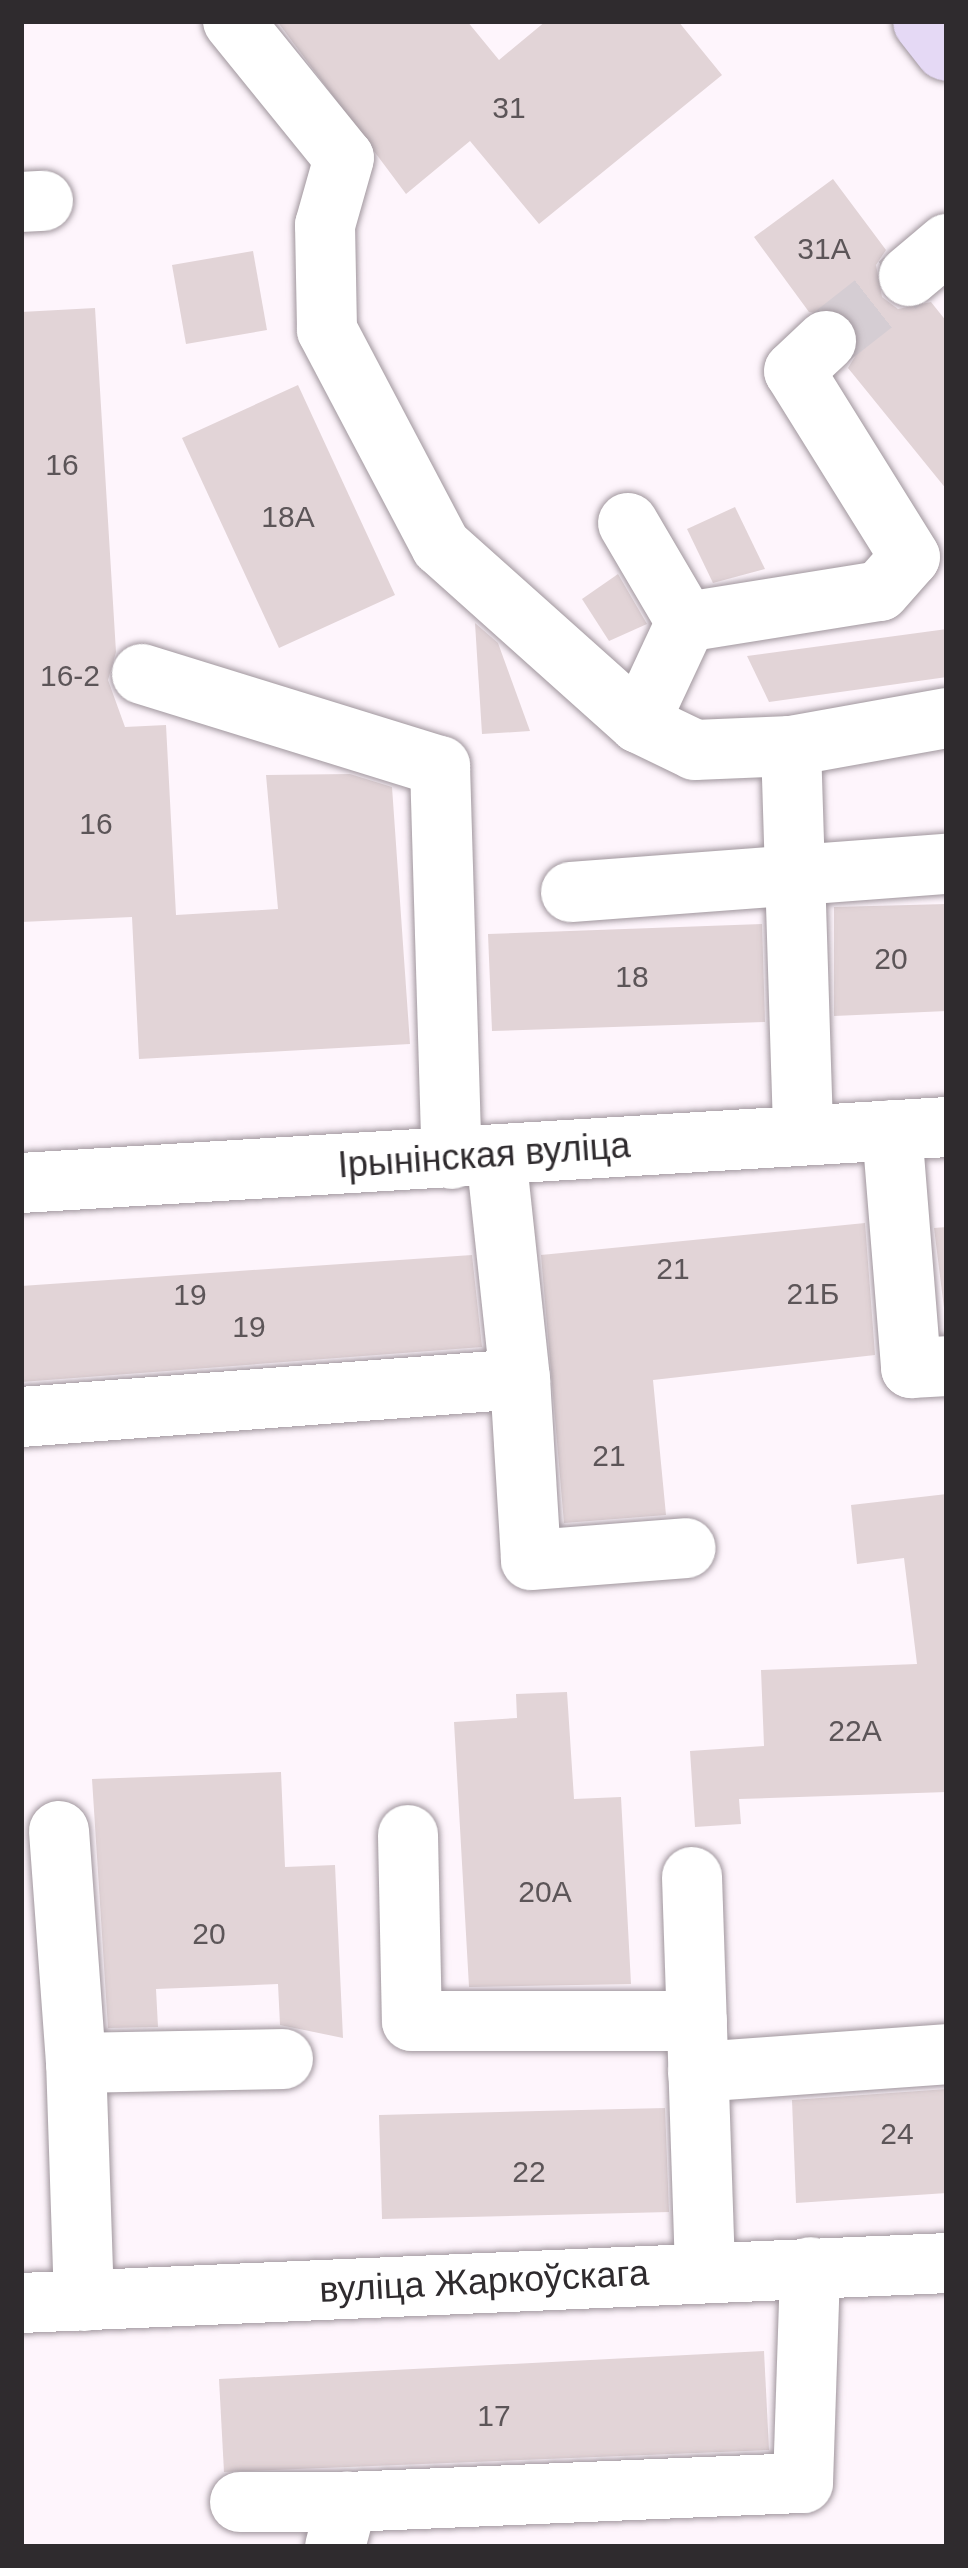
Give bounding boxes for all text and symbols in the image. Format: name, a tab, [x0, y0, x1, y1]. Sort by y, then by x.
house number: 31	[492, 90, 526, 126]
house number: 31А	[797, 231, 851, 267]
house number: 16	[45, 447, 79, 483]
house number: 18А	[261, 499, 315, 535]
house number: 16-2	[40, 658, 100, 694]
house number: 16	[79, 806, 113, 842]
house number: 20	[874, 941, 908, 977]
house number: 18	[615, 959, 649, 995]
street label: Ірынінская вуліца	[336, 1123, 632, 1187]
house number: 21	[656, 1251, 690, 1287]
house number: 21Б	[786, 1276, 840, 1312]
house number: 19	[173, 1277, 207, 1313]
house number: 19	[232, 1309, 266, 1345]
house number: 21	[592, 1438, 626, 1474]
house number: 22А	[828, 1713, 882, 1749]
house number: 20А	[518, 1874, 572, 1910]
house number: 20	[192, 1916, 226, 1952]
house number: 24	[880, 2116, 914, 2152]
house number: 22	[512, 2154, 546, 2190]
street label: вуліца Жаркоўскага	[318, 2251, 650, 2311]
house number: 17	[477, 2398, 511, 2434]

